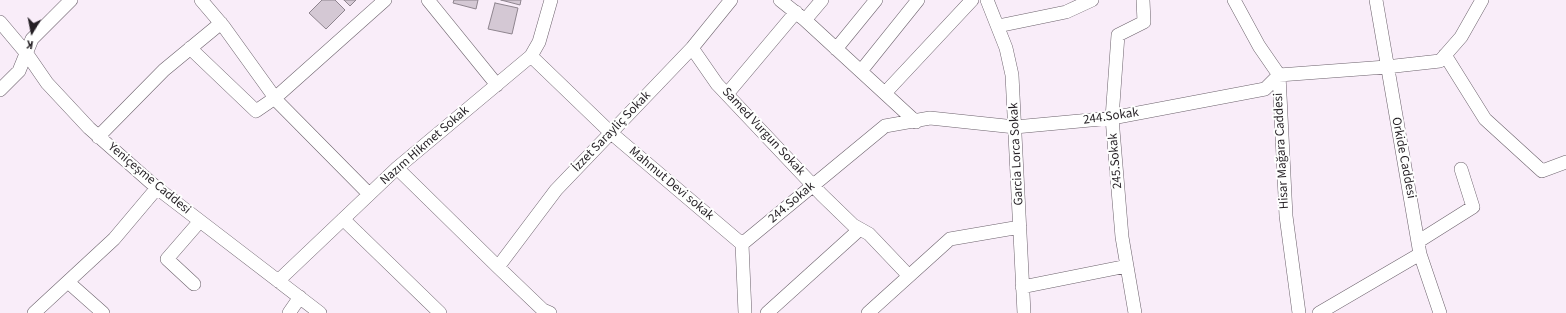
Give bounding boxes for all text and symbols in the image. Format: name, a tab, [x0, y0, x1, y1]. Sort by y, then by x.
north arrow	[12, 12, 52, 52]
text: K	[25, 36, 34, 52]
street label: Samed Vurgun Sokak	[718, 85, 808, 179]
street label: İzzet Sarayliç Sokak	[569, 88, 655, 176]
street label: Hisar Mağara Caddesi	[1271, 92, 1293, 210]
street label: Garcia Lorca Sokak	[1007, 102, 1027, 206]
street label: Nazım Hikmet Sokak	[377, 103, 473, 189]
street label: 244.Sokak	[1082, 105, 1140, 129]
street label: Orkide Caddesi	[1387, 116, 1419, 200]
street label: 245.Sokak	[1106, 132, 1126, 190]
street label: Yeniçeşme Caddesi	[104, 140, 194, 218]
street label: Mahmut Devi sokak	[625, 144, 717, 224]
street label: 244.Sokak	[766, 179, 818, 227]

